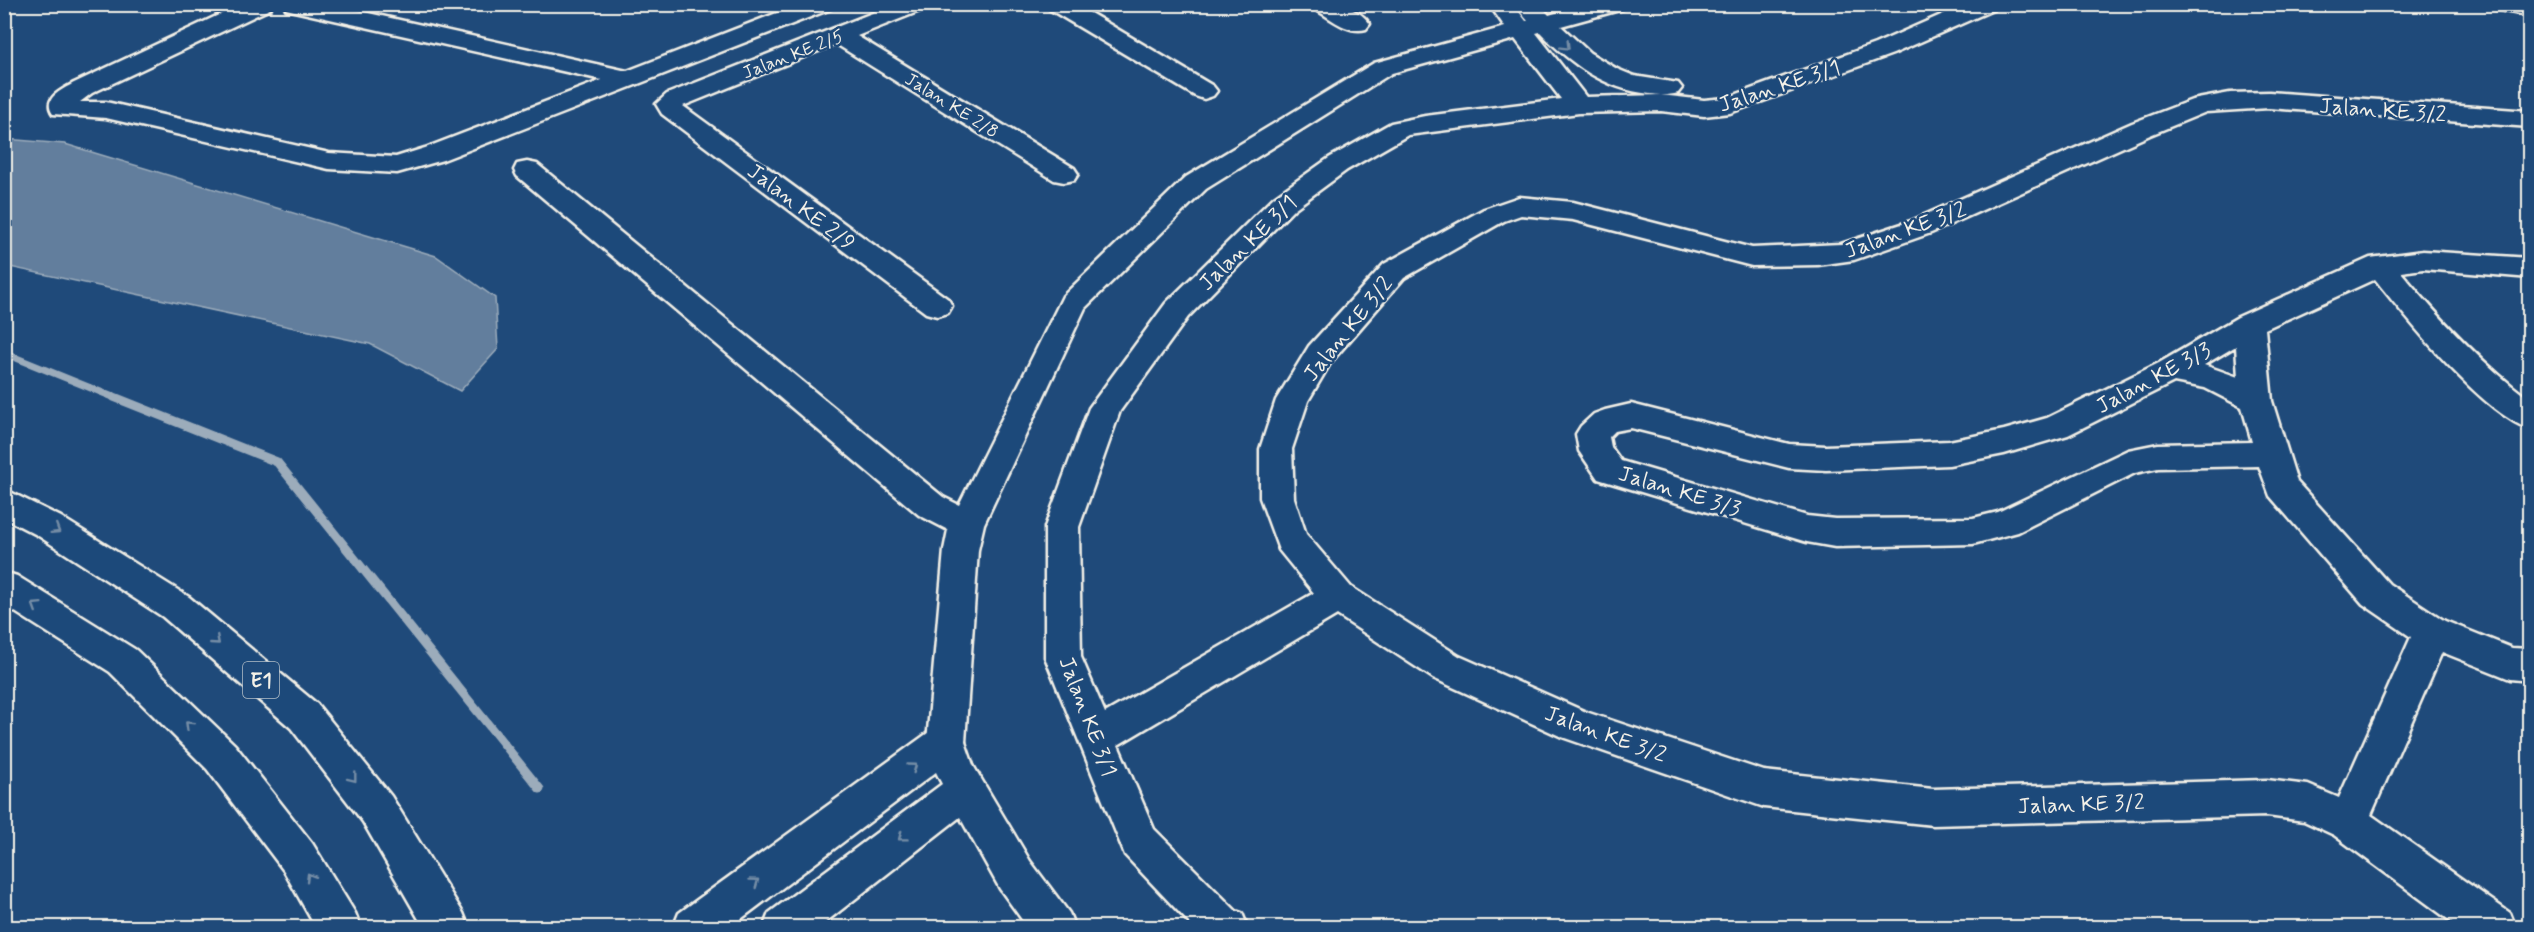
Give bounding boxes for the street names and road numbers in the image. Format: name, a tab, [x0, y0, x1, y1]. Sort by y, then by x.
street label: Jalan KE 2/5	[739, 25, 848, 85]
street label: Jalan KE 3/1	[1715, 54, 1844, 120]
street label: Jalan KE 2/8	[900, 68, 1003, 144]
street label: Jalan KE 3/2	[2318, 93, 2447, 129]
street label: Jalan KE 2/9	[741, 158, 860, 257]
street label: Jalan KE 3/1	[1193, 190, 1304, 297]
street label: Jalan KE 3/2	[1841, 196, 1970, 266]
street label: Jalan KE 3/2	[1298, 271, 1400, 387]
street label: Jalan KE 3/3	[2092, 337, 2216, 421]
street label: Jalan KE 3/3	[1615, 460, 1744, 524]
street label: Jalan KE 3/1	[1051, 653, 1123, 781]
road number: E1	[243, 662, 279, 698]
street label: Jalan KE 3/2	[1541, 700, 1670, 770]
street label: Jalan KE 3/2	[2017, 789, 2145, 821]

